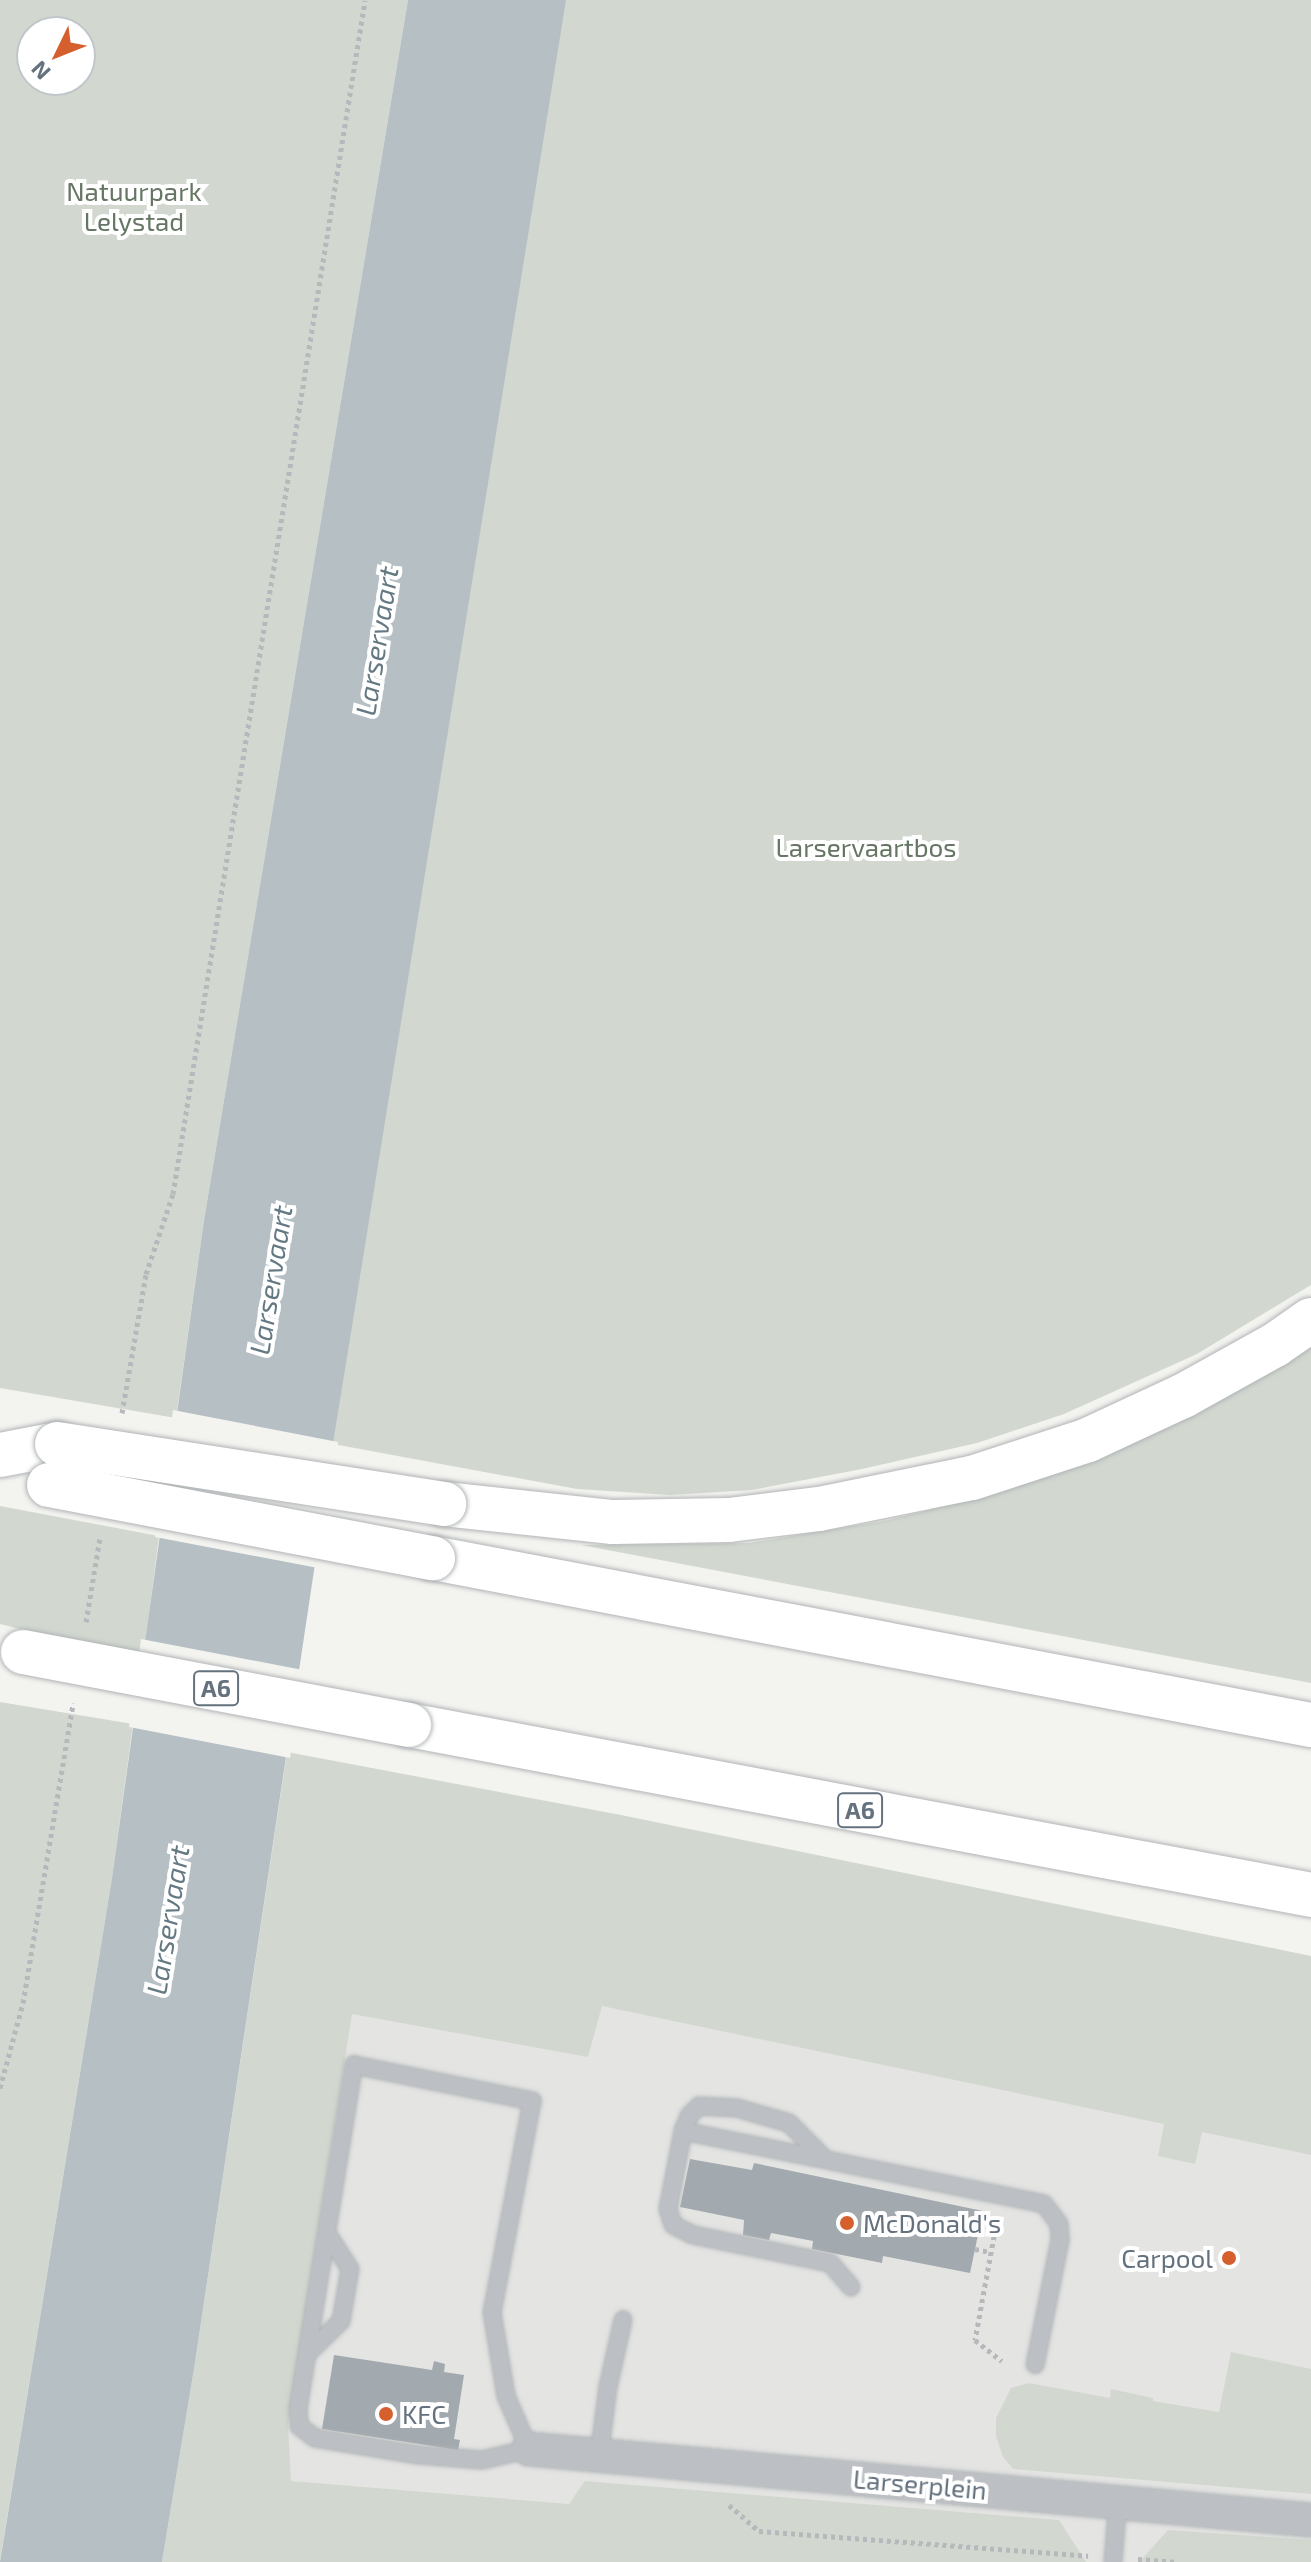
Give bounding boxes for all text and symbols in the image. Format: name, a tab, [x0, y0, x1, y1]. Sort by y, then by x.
north arrow	[16, 16, 96, 96]
text: N	[25, 56, 55, 86]
park label: Natuurpark Lelystad	[66, 175, 202, 236]
water label: Larservaart	[348, 564, 404, 718]
park label: Larservaartbos	[776, 831, 956, 863]
water label: Larservaart	[242, 1203, 298, 1357]
road number: A6	[192, 1668, 240, 1708]
road number: A6	[836, 1790, 884, 1830]
water label: Larservaart	[139, 1843, 195, 1997]
place label: McDonald's	[863, 2207, 1001, 2239]
marker: McDonald's	[838, 2214, 856, 2232]
place label: Carpool	[1121, 2242, 1213, 2274]
marker: Carpool	[1220, 2249, 1238, 2267]
place label: KFC	[402, 2398, 446, 2430]
marker: KFC	[377, 2405, 395, 2423]
street label: Larserplein	[852, 2463, 988, 2505]

